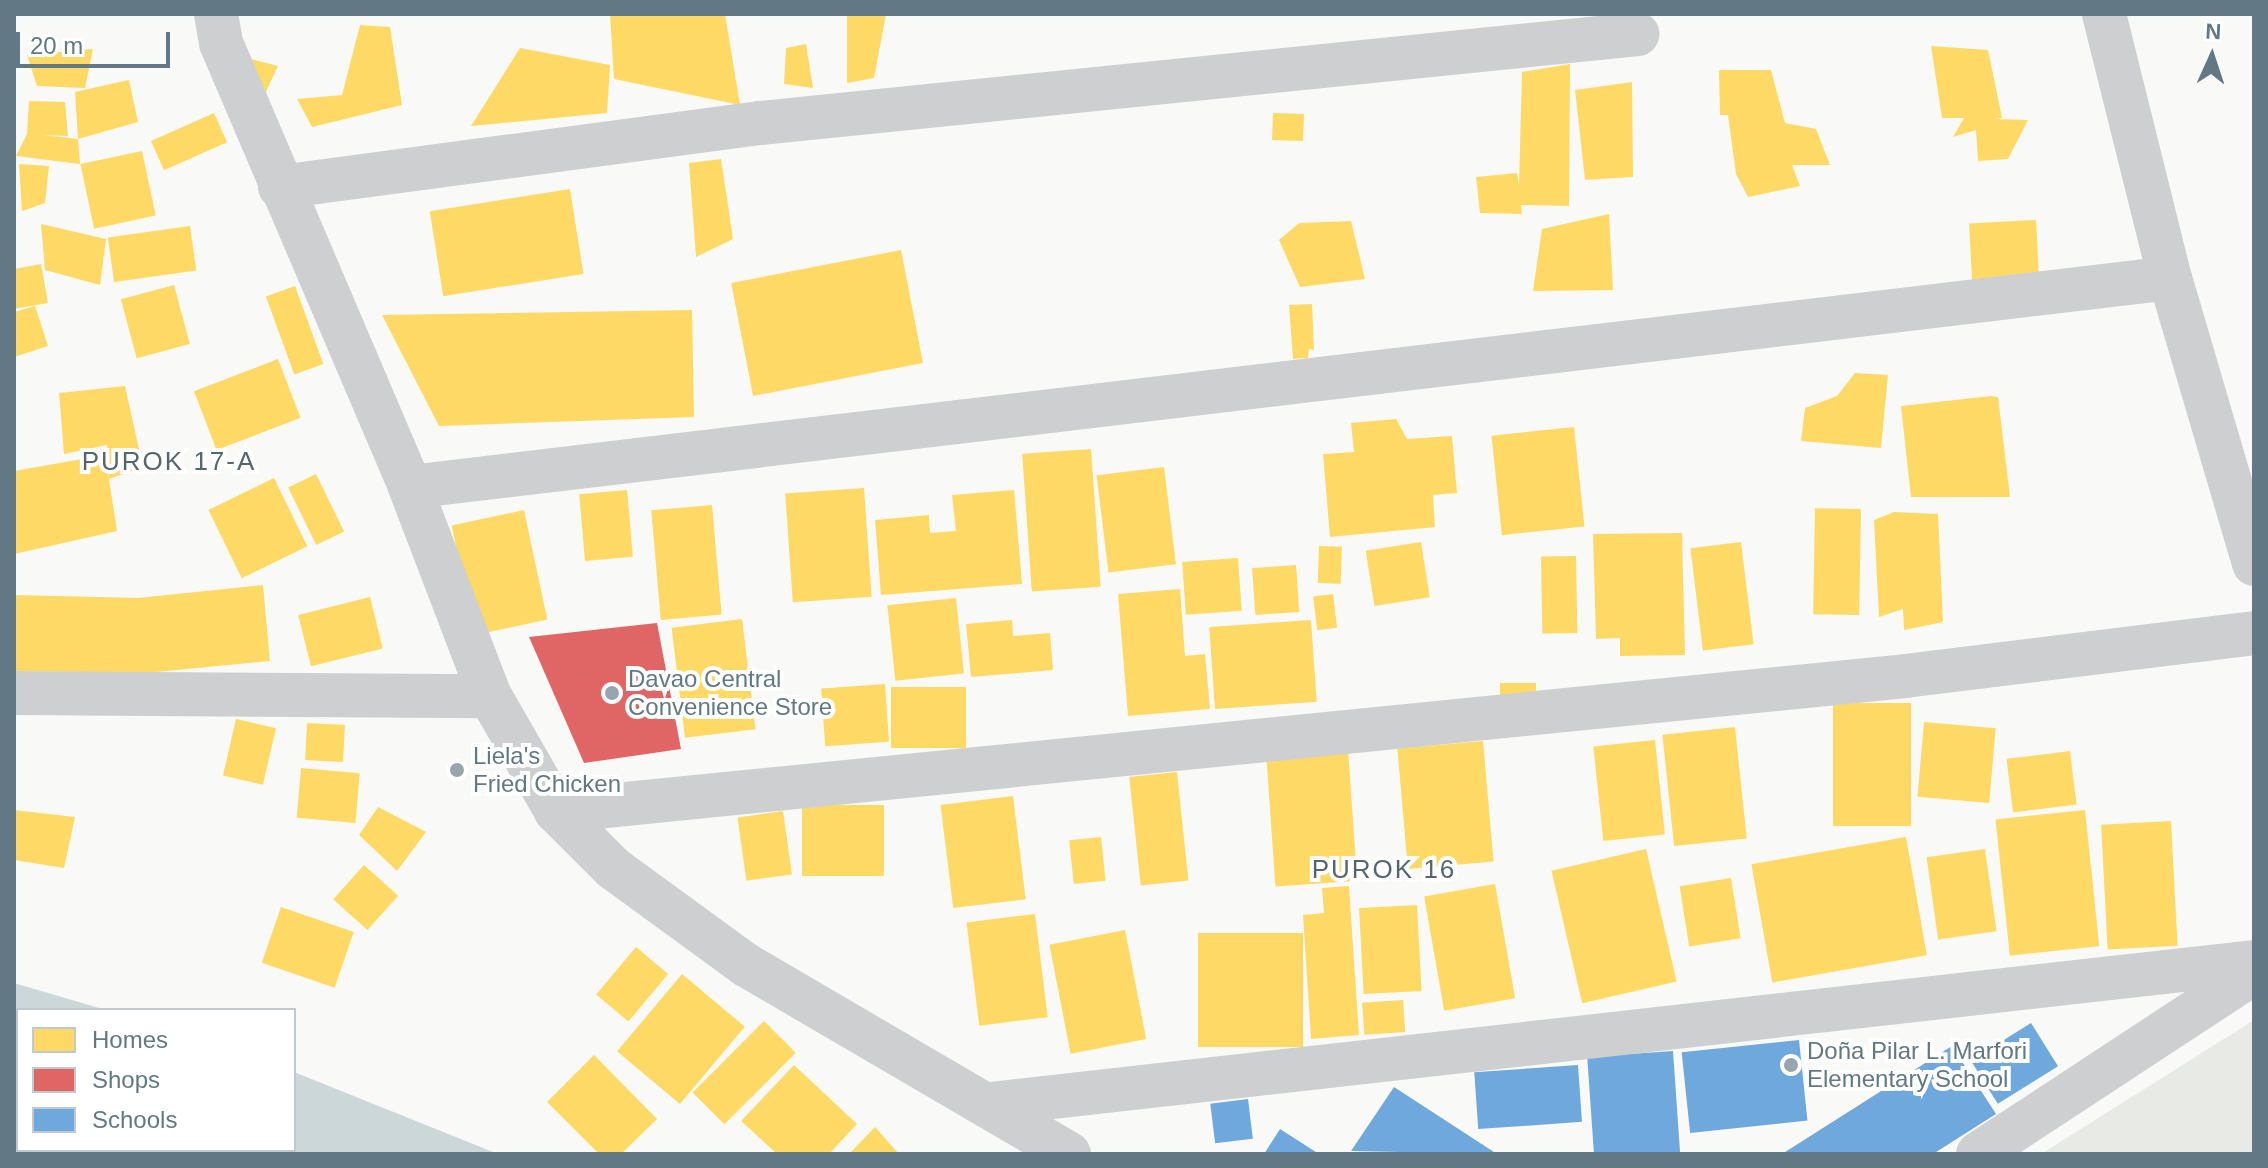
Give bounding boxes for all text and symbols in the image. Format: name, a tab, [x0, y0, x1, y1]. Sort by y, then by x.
scale bar	[20, 16, 174, 66]
north arrow	[2172, 16, 2252, 96]
text: N	[2205, 19, 2222, 44]
text: 20 m	[30, 32, 83, 59]
district label: PUROK 17-A	[82, 446, 256, 478]
place label: Davao Central Convenience Store	[628, 665, 832, 721]
marker: Davao Central Convenience Store	[603, 684, 621, 702]
place label: Liela's Fried Chicken	[473, 742, 621, 798]
marker: Liela's Fried Chicken	[448, 761, 466, 779]
district label: PUROK 16	[1312, 854, 1456, 886]
legend	[16, 1008, 296, 1152]
text: Homes	[92, 1026, 168, 1053]
place label: Doña Pilar L. Marfori Elementary School	[1807, 1037, 2027, 1093]
marker: Doña Pilar L. Marfori Elementary School	[1782, 1056, 1800, 1074]
text: Shops	[92, 1066, 160, 1093]
text: Schools	[92, 1106, 177, 1133]

